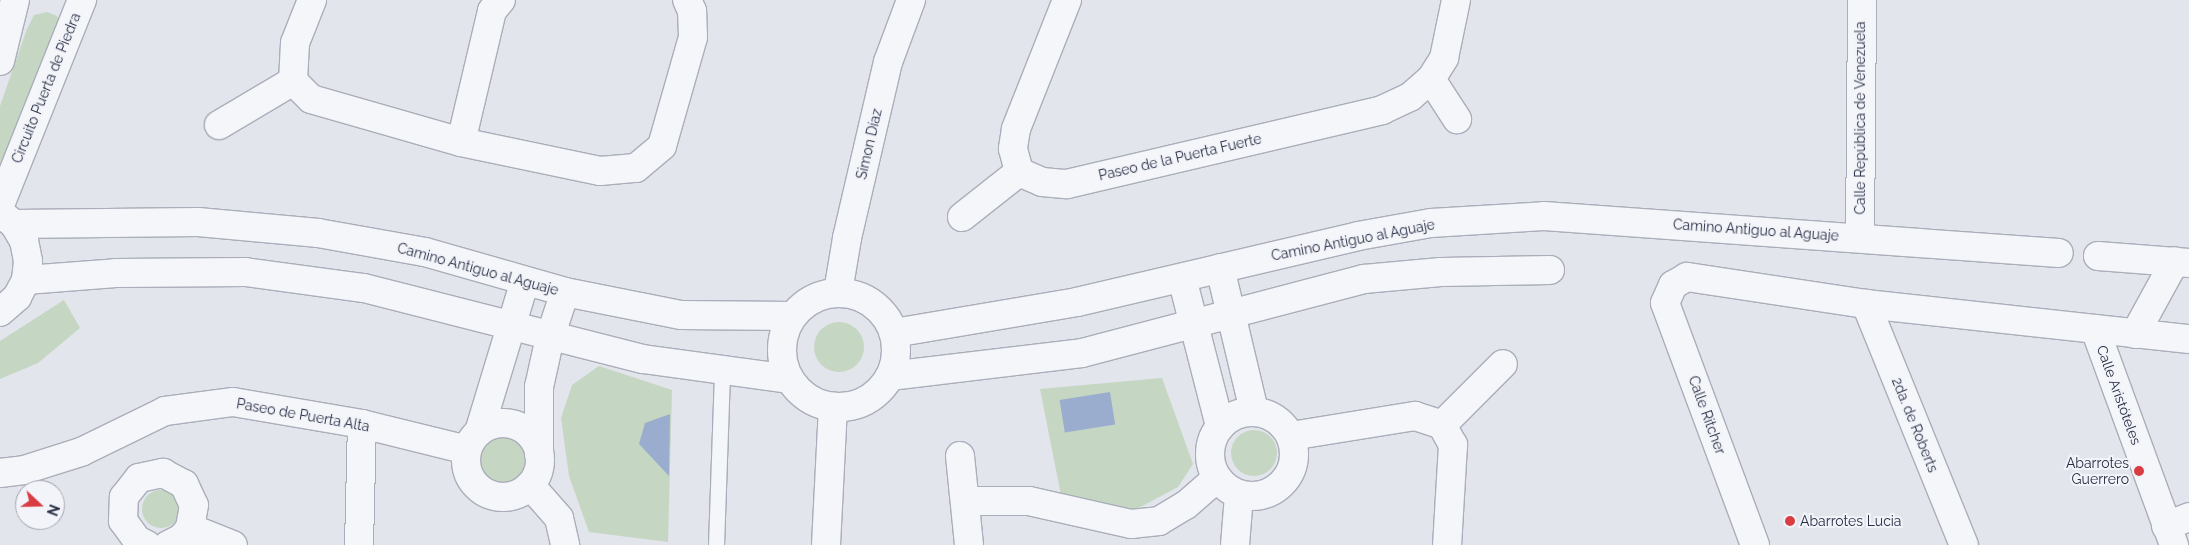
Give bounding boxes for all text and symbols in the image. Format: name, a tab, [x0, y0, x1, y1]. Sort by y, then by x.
street label: Circuito Puerta de Piedra	[8, 10, 84, 166]
street label: Calle República de Venezuela	[1852, 21, 1868, 215]
street label: Simon Díaz	[853, 107, 885, 181]
street label: Paseo de la Puerta Fuerte	[1097, 130, 1263, 184]
street label: Camino Antiguo al Aguaje	[1269, 216, 1437, 264]
street label: Camino Antiguo al Aguaje	[1672, 216, 1840, 244]
street label: Camino Antiguo al Aguaje	[395, 239, 561, 299]
street label: Calle Aristóteles	[2093, 343, 2145, 447]
street label: Calle Ritcher	[1685, 373, 1729, 457]
street label: 2da. de Roberts	[1888, 375, 1942, 475]
street label: Paseo de Puerta Alta	[235, 395, 371, 435]
place label: Abarrotes Guerrero	[2066, 455, 2129, 488]
marker: Abarrotes Guerrero	[2133, 465, 2145, 477]
north arrow	[15, 480, 65, 530]
text: N	[44, 502, 62, 518]
place label: Abarrotes Lucia	[1800, 513, 1901, 529]
marker: Abarrotes Lucia	[1784, 515, 1796, 527]

